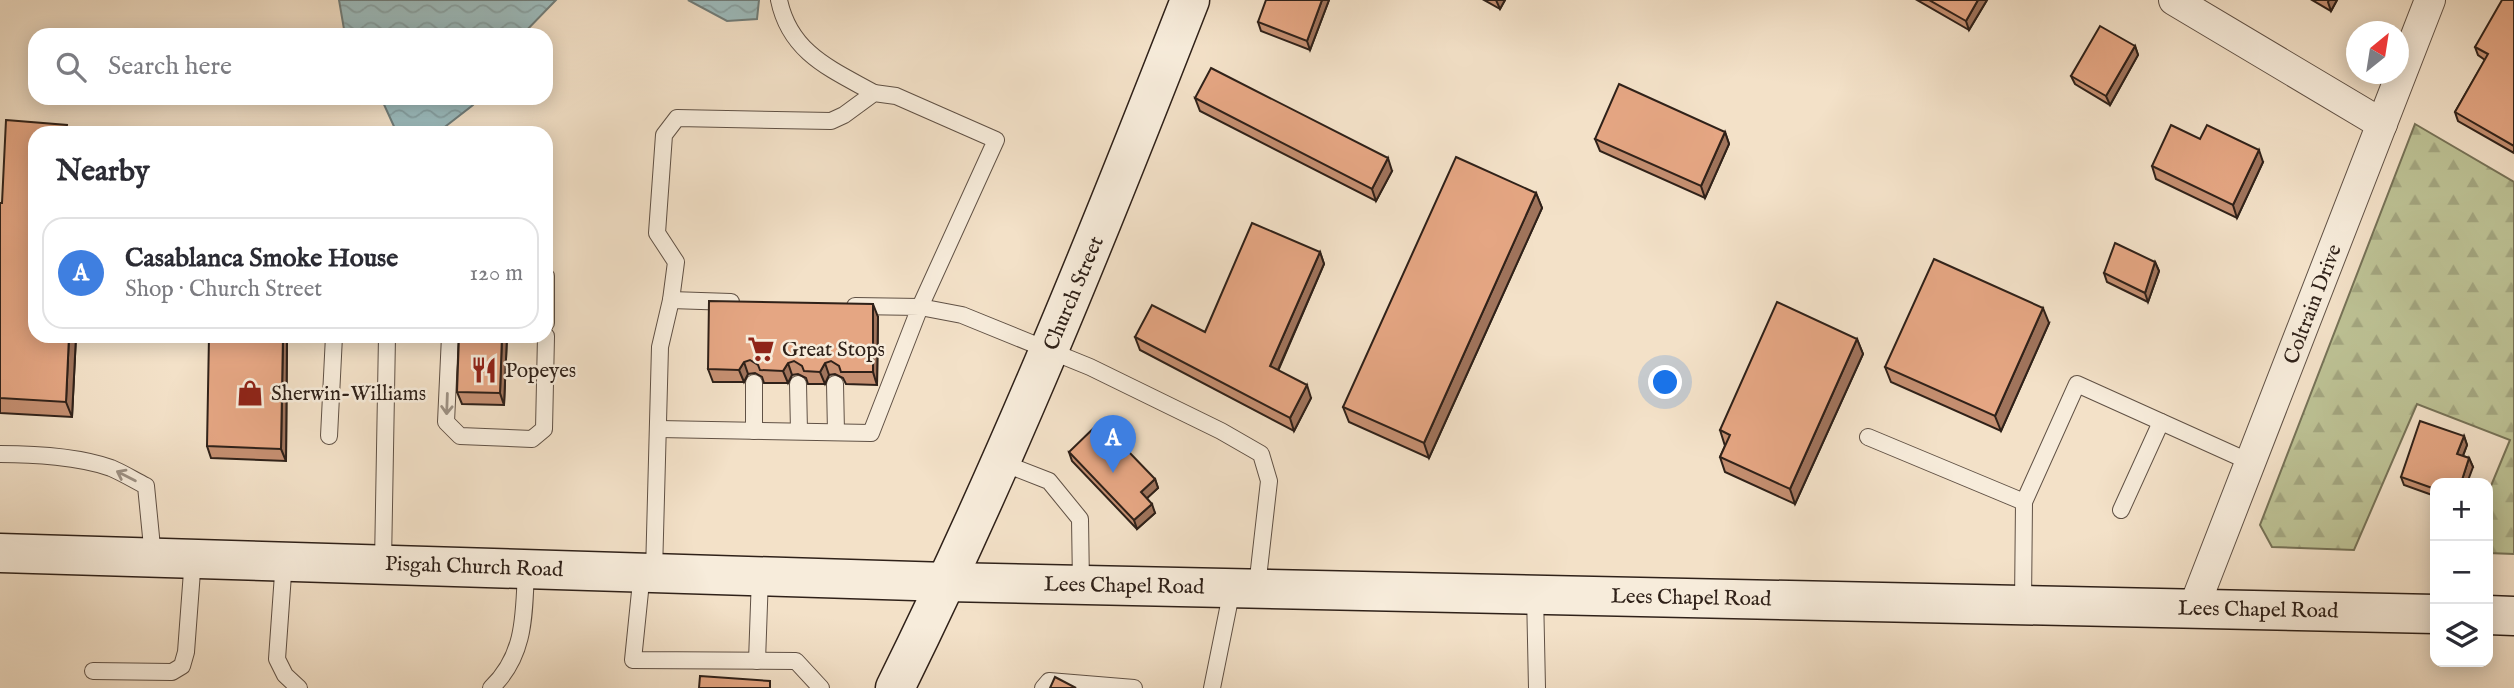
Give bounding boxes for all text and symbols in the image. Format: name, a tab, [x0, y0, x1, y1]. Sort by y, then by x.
north arrow	[2346, 21, 2409, 84]
search box	[28, 28, 553, 105]
icon: search	[52, 48, 90, 86]
text: Search here	[108, 50, 232, 83]
text: Nearby	[56, 153, 149, 191]
street label: Church Street	[1038, 232, 1111, 355]
street label: Coltrain Drive	[2278, 240, 2349, 368]
text: Casablanca Smoke House	[125, 242, 398, 275]
text: A	[73, 259, 89, 288]
text: 120 m	[470, 259, 523, 288]
text: Shop · Church Street	[125, 275, 322, 304]
supermarket icon: Great Stops	[746, 334, 776, 364]
place label: Great Stops	[782, 337, 885, 364]
restaurant icon: Popeyes	[469, 355, 499, 385]
place label: Popeyes	[505, 358, 576, 385]
your location	[1648, 365, 1682, 399]
shop icon: Sherwin-Williams	[235, 378, 265, 408]
place label: Sherwin-Williams	[271, 381, 426, 408]
one-way arrow	[441, 392, 454, 415]
pin: A	[1090, 415, 1136, 473]
one-way arrow	[116, 469, 137, 483]
map controls	[2430, 478, 2493, 667]
button: +	[2430, 478, 2493, 541]
button: −	[2430, 541, 2493, 604]
street label: Pisgah Church Road	[384, 551, 564, 584]
street label: Lees Chapel Road	[1044, 572, 1205, 601]
street label: Lees Chapel Road	[1611, 584, 1772, 613]
street label: Lees Chapel Road	[2178, 596, 2339, 625]
button: layers	[2430, 604, 2493, 667]

